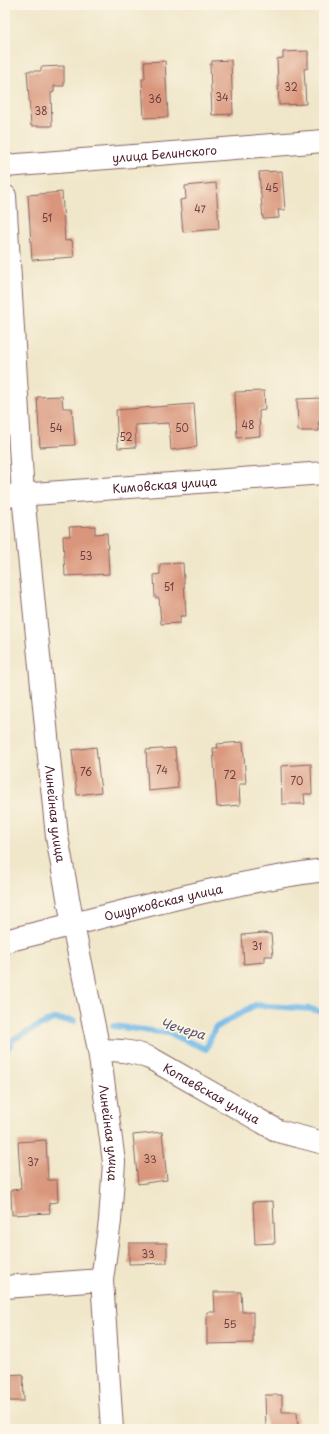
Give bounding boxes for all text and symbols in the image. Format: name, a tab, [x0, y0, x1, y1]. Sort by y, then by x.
house number: 32	[284, 79, 298, 94]
house number: 34	[215, 89, 229, 104]
house number: 36	[148, 91, 162, 106]
house number: 38	[35, 103, 47, 118]
street label: улица Белинского	[111, 140, 218, 167]
house number: 45	[266, 180, 278, 195]
house number: 47	[194, 201, 207, 216]
house number: 51	[42, 210, 52, 225]
house number: 48	[242, 417, 254, 432]
house number: 54	[49, 420, 63, 435]
house number: 50	[175, 420, 189, 435]
house number: 52	[119, 429, 133, 444]
street label: Кимовская улица	[112, 472, 218, 497]
house number: 53	[80, 548, 92, 563]
house number: 51	[164, 579, 174, 594]
house number: 74	[156, 762, 168, 777]
street label: Линейная улица	[41, 764, 71, 864]
house number: 76	[80, 764, 92, 779]
house number: 72	[224, 767, 236, 782]
house number: 70	[291, 773, 303, 788]
street label: Ошурковская улица	[102, 879, 225, 925]
house number: 31	[252, 938, 262, 953]
water label: Чечера	[158, 1013, 209, 1044]
street label: Копаевская улица	[160, 1058, 264, 1128]
street label: Линейная улица	[95, 1083, 123, 1182]
house number: 33	[143, 1151, 157, 1166]
house number: 37	[27, 1154, 40, 1169]
house number: 33	[141, 1246, 155, 1261]
house number: 55	[224, 1316, 237, 1331]

